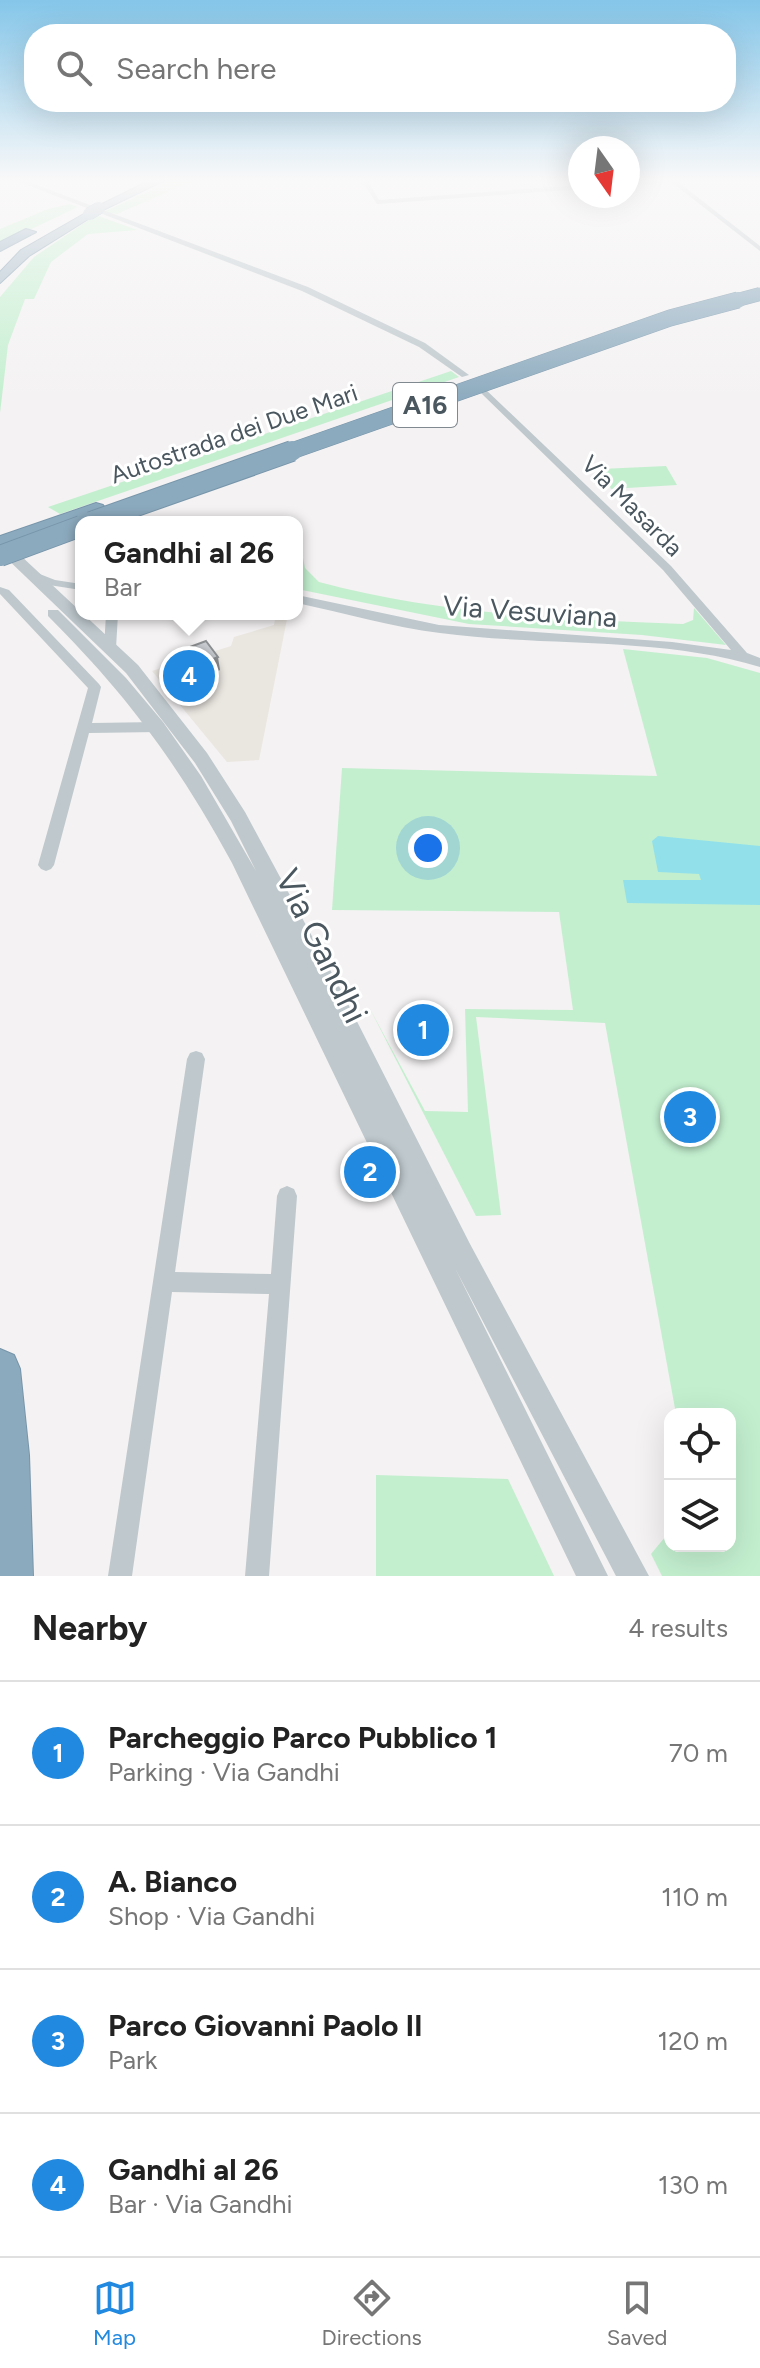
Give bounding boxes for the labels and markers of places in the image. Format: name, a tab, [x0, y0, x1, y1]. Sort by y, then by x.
pin: 4	[163, 646, 215, 706]
pin: 1	[397, 1000, 449, 1060]
pin: 3	[664, 1087, 716, 1147]
pin: 2	[344, 1142, 396, 1202]

